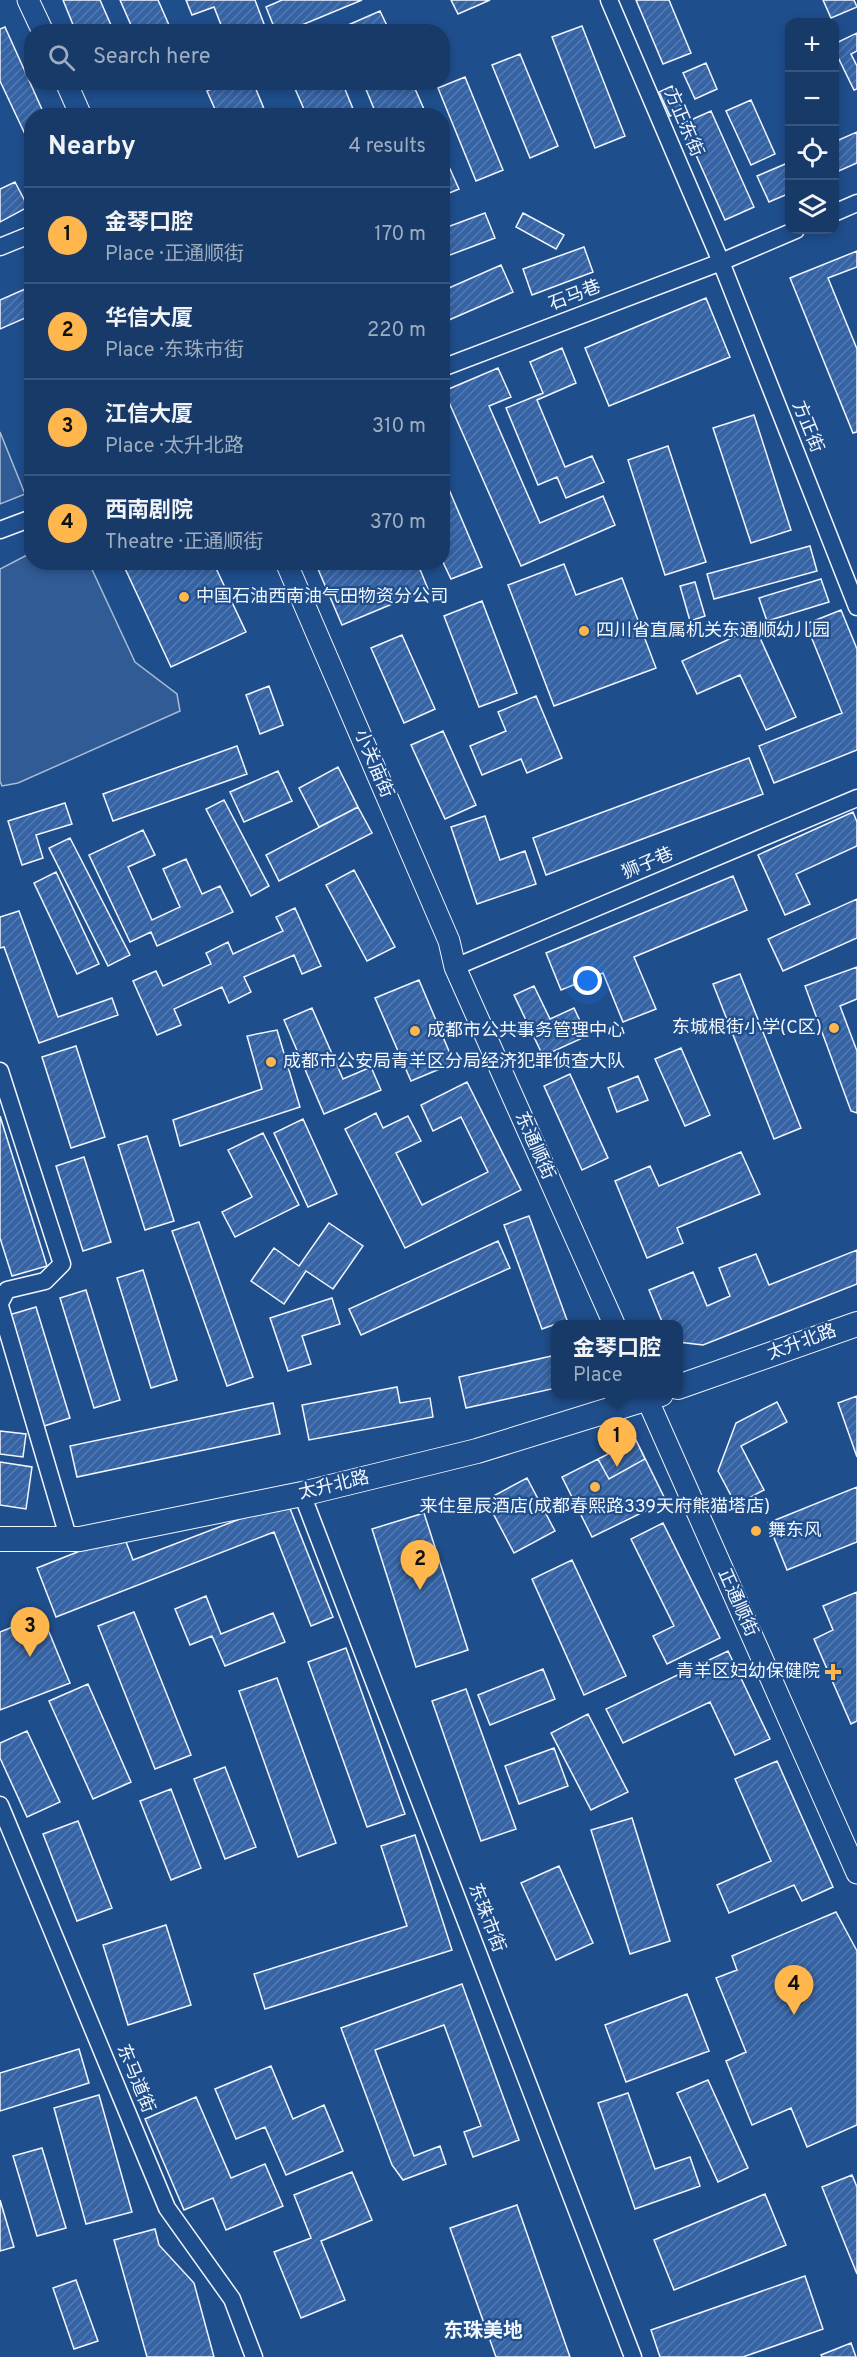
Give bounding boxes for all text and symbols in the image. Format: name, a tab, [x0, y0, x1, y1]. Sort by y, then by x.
map controls	[785, 18, 839, 234]
button: +	[785, 18, 839, 72]
search box	[24, 24, 450, 90]
icon: search	[45, 41, 78, 74]
text: Search here	[93, 44, 211, 71]
button: −	[785, 72, 839, 126]
street label: 方正东街	[658, 85, 708, 161]
button: locate	[785, 126, 839, 180]
text: Nearby	[48, 131, 136, 164]
text: 4 results	[349, 134, 426, 160]
button: layers	[785, 180, 839, 234]
text: 金琴口腔	[105, 210, 193, 237]
text: 1	[64, 222, 72, 248]
text: 170 m	[374, 222, 426, 248]
text: Place · 正通顺街	[105, 242, 244, 268]
street label: 石马巷	[546, 276, 604, 316]
text: 华信大厦	[105, 306, 193, 333]
text: 2	[61, 318, 74, 344]
text: 220 m	[367, 318, 426, 344]
text: Place · 东珠市街	[105, 338, 244, 364]
street label: 方正街	[786, 398, 828, 456]
text: 江信大厦	[105, 402, 193, 429]
text: 3	[62, 414, 74, 440]
text: 310 m	[372, 414, 426, 440]
text: Place · 太升北路	[105, 434, 244, 460]
text: 西南剧院	[105, 498, 193, 525]
text: 4	[61, 510, 74, 536]
text: 370 m	[370, 510, 426, 536]
text: Theatre · 正通顺街	[105, 530, 263, 556]
place label: 中国石油西南油气田物资分公司	[196, 586, 448, 609]
marker: 中国石油西南油气田物资分公司	[177, 590, 191, 604]
place label: 四川省直属机关东通顺幼儿园	[596, 620, 830, 643]
marker: 四川省直属机关东通顺幼儿园	[577, 624, 591, 638]
street label: 小关庙街	[348, 726, 398, 802]
street label: 狮子巷	[619, 843, 677, 885]
your location	[573, 966, 602, 995]
place label: 东城根街小学(C区)	[672, 1017, 822, 1040]
place label: 成都市公共事务管理中心	[427, 1020, 625, 1043]
marker: 东城根街小学(C区)	[827, 1021, 841, 1035]
marker: 成都市公共事务管理中心	[408, 1024, 422, 1038]
place label: 成都市公安局青羊区分局经济犯罪侦查大队	[283, 1051, 625, 1074]
marker: 成都市公安局青羊区分局经济犯罪侦查大队	[264, 1055, 278, 1069]
street label: 东通顺街	[509, 1108, 559, 1184]
popup	[551, 1320, 683, 1398]
street label: 太升北路	[764, 1320, 840, 1366]
text: 金琴口腔	[573, 1336, 661, 1363]
text: Place	[573, 1363, 623, 1389]
pin: 1	[598, 1418, 636, 1467]
street label: 太升北路	[296, 1467, 372, 1505]
marker: 来住星辰酒店(成都春熙路339天府熊猫塔店)	[588, 1480, 602, 1494]
place label: 来住星辰酒店(成都春熙路339天府熊猫塔店)	[420, 1496, 770, 1519]
place label: 舞东风	[768, 1520, 822, 1543]
marker: 舞东风	[749, 1524, 763, 1538]
pin: 2	[400, 1540, 440, 1590]
street label: 正通顺街	[712, 1565, 762, 1641]
pin: 3	[10, 1608, 50, 1657]
place label: 青羊区妇幼保健院	[676, 1661, 820, 1684]
marker: 青羊区妇幼保健院	[824, 1663, 842, 1681]
street label: 东珠市街	[462, 1880, 510, 1956]
pin: 4	[774, 1966, 814, 2015]
street label: 东马道街	[111, 2041, 159, 2117]
district label: 东珠美地	[443, 2319, 523, 2345]

